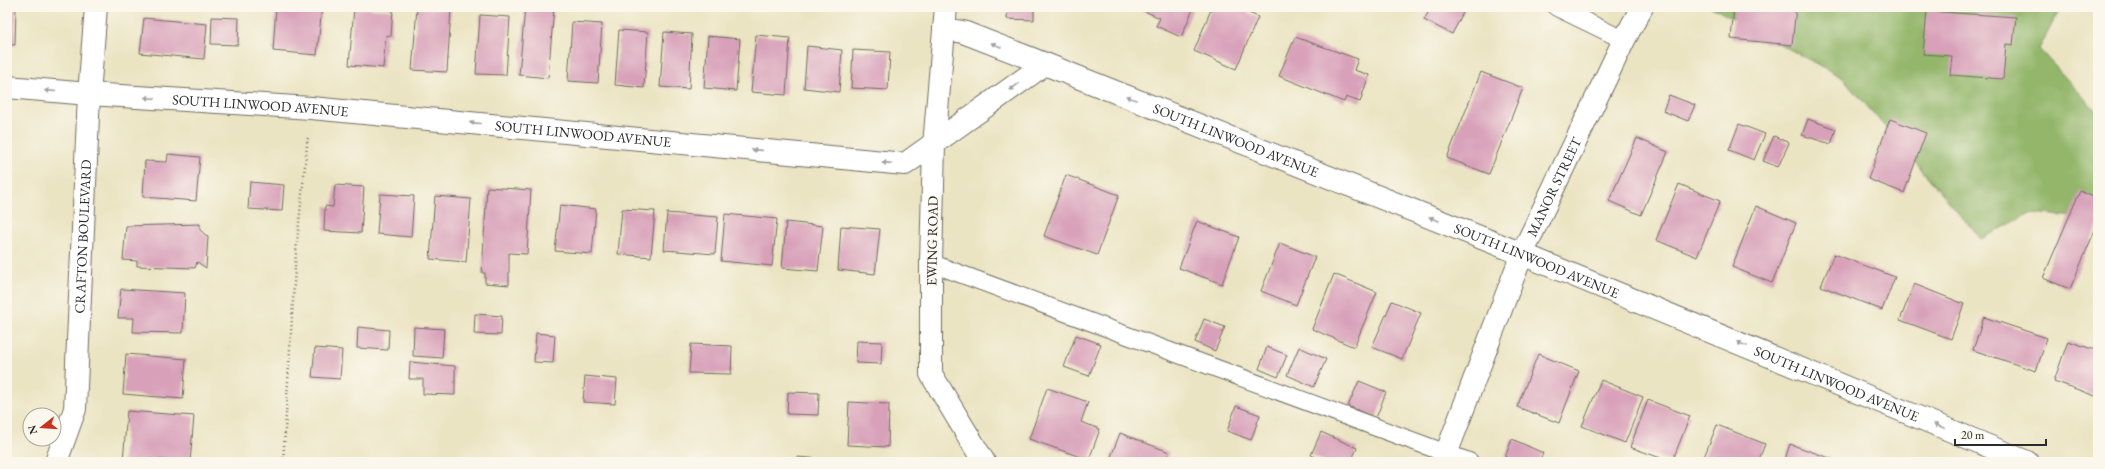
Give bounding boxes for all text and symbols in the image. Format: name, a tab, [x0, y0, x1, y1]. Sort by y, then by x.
one-way arrow	[989, 41, 1001, 47]
one-way arrow	[1008, 83, 1019, 91]
one-way arrow	[44, 87, 56, 94]
street label: SOUTH LINWOOD AVENUE	[172, 90, 349, 120]
one-way arrow	[144, 94, 156, 101]
one-way arrow	[1124, 95, 1136, 101]
street label: SOUTH LINWOOD AVENUE	[1151, 99, 1321, 181]
street label: SOUTH LINWOOD AVENUE	[494, 116, 672, 151]
one-way arrow	[469, 120, 481, 126]
street label: MANOR STREET	[1523, 134, 1586, 239]
one-way arrow	[751, 147, 763, 154]
street label: CRAFTON BOULEVARD	[70, 159, 95, 314]
one-way arrow	[881, 159, 893, 166]
street label: EWING ROAD	[922, 195, 942, 286]
one-way arrow	[1427, 215, 1439, 221]
street label: SOUTH LINWOOD AVENUE	[1452, 219, 1622, 302]
one-way arrow	[1735, 341, 1747, 347]
street label: SOUTH LINWOOD AVENUE	[1751, 342, 1922, 426]
north arrow	[22, 407, 62, 447]
scale bar	[1955, 421, 2046, 447]
one-way arrow	[1933, 422, 1945, 428]
text: N	[24, 424, 40, 436]
text: 20 m	[1961, 427, 1985, 443]

